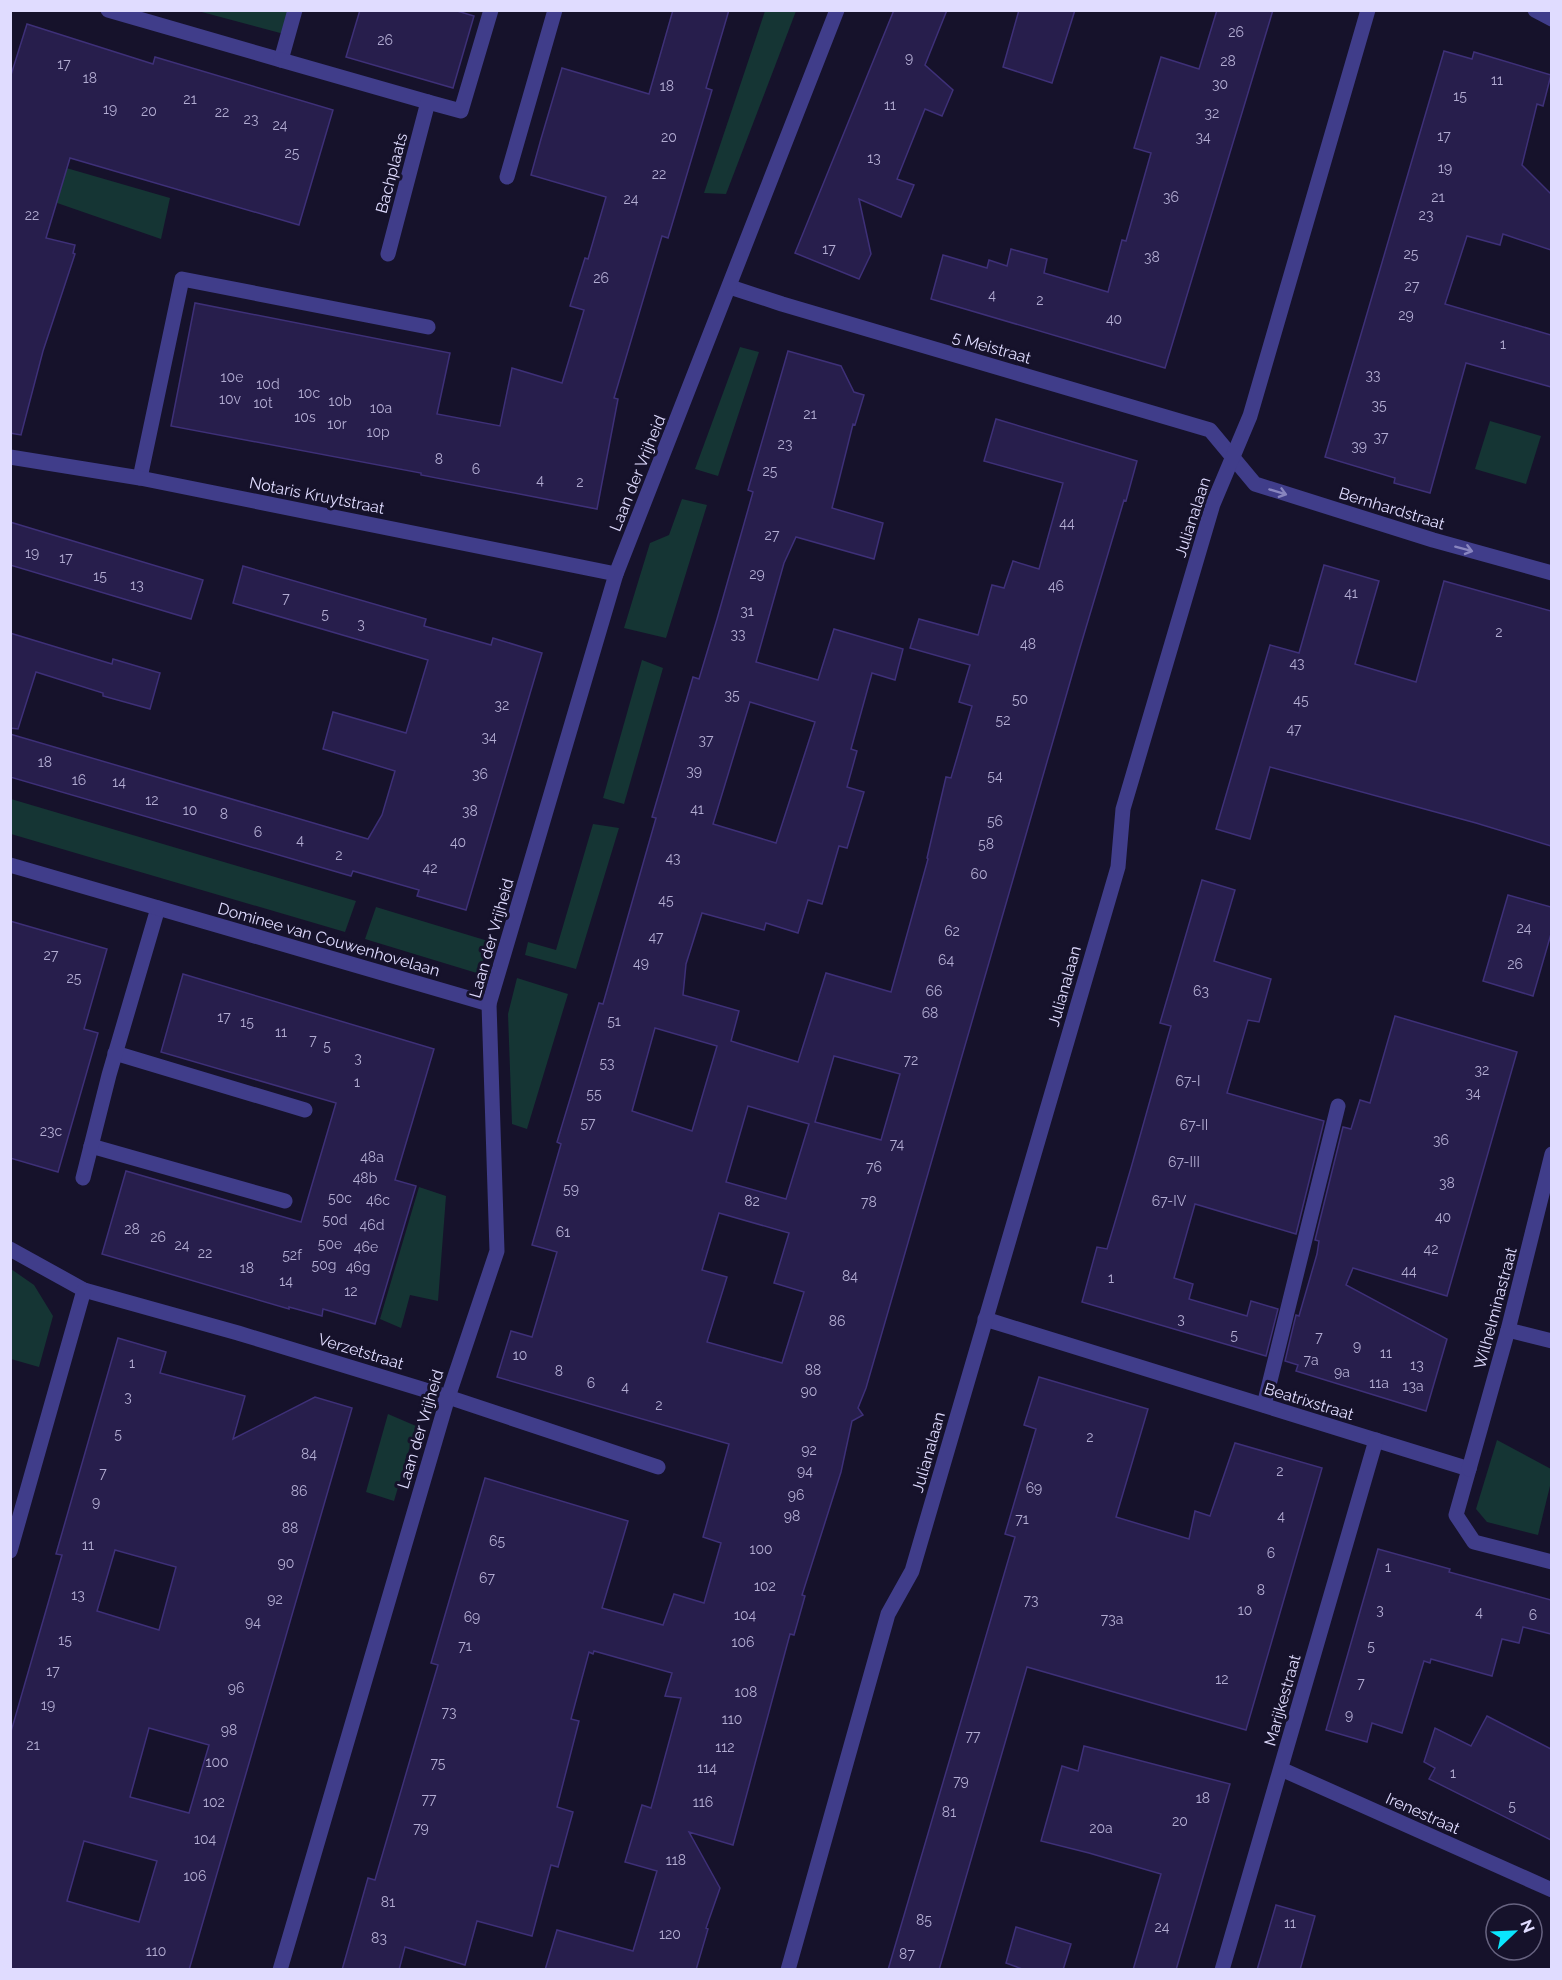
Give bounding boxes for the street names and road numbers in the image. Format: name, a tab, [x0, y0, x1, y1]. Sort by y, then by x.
street label: Bachplaats	[372, 131, 411, 215]
street label: 5 Meistraat	[950, 327, 1034, 368]
street label: Laan der Vrijheid	[606, 412, 669, 534]
street label: Notaris Kruytstraat	[248, 473, 387, 518]
street label: Julianalaan	[1171, 475, 1214, 559]
street label: Bernhardstraat	[1337, 483, 1448, 534]
street label: Laan der Vrijheid	[465, 876, 518, 1000]
street label: Dominee van Couwenhovelaan	[216, 899, 442, 980]
street label: Julianalaan	[1044, 944, 1085, 1029]
street label: Wilhelminastraat	[1470, 1245, 1521, 1371]
street label: Verzetstraat	[316, 1329, 407, 1374]
street label: Laan der Vrijheid	[393, 1367, 448, 1491]
street label: Beatrixstraat	[1262, 1379, 1357, 1424]
street label: Julianalaan	[908, 1410, 949, 1495]
street label: Marijkestraat	[1260, 1652, 1305, 1748]
street label: Irenestraat	[1383, 1789, 1463, 1838]

